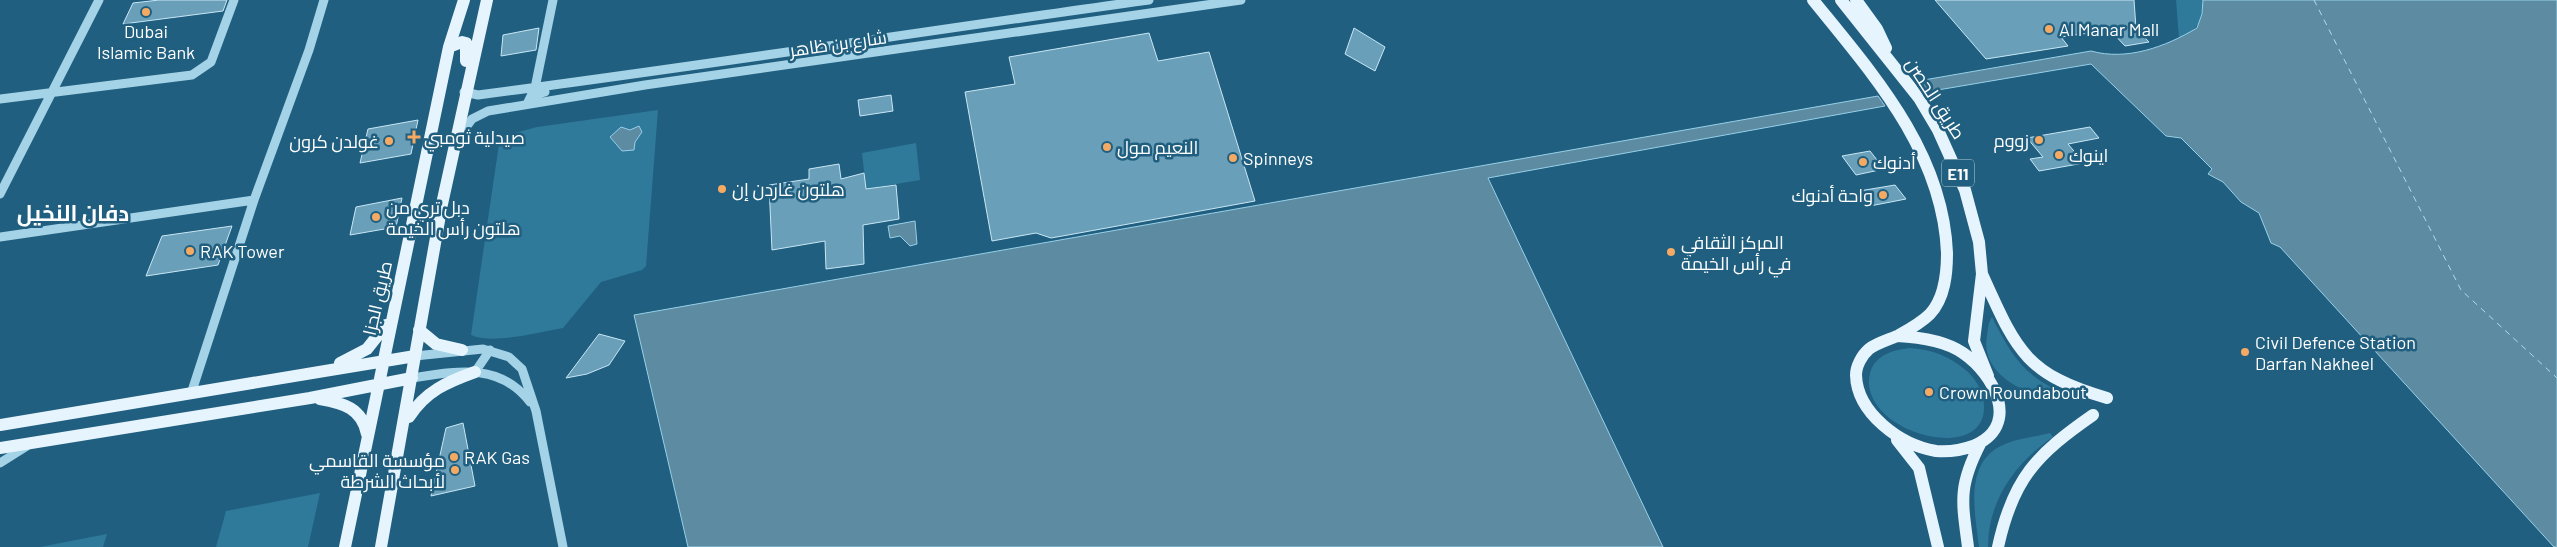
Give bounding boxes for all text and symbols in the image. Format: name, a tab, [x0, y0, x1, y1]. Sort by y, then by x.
marker: Dubai Islamic Bank	[140, 6, 152, 18]
place label: Al Manar Mall	[2059, 18, 2159, 40]
place label: Dubai Islamic Bank	[97, 20, 195, 63]
marker: Al Manar Mall	[2043, 23, 2055, 35]
street label: شارع بن ظاهر	[787, 25, 888, 63]
street label: طريق الحصن	[1900, 53, 1970, 144]
place label: صيدلية ثومبي	[424, 126, 525, 152]
place label: زووم	[1993, 129, 2029, 153]
place label: غولدن كرون	[289, 130, 379, 153]
marker: صيدلية ثومبي	[408, 131, 420, 143]
marker: زووم	[2033, 134, 2045, 146]
marker: غولدن كرون	[383, 135, 395, 147]
place label: النعيم مول	[1117, 136, 1198, 160]
marker: النعيم مول	[1101, 141, 1113, 153]
place label: اينوك	[2069, 144, 2108, 167]
place label: Spinneys	[1243, 147, 1313, 169]
marker: اينوك	[2053, 149, 2065, 161]
place label: أدنوك	[1873, 151, 1916, 174]
marker: Spinneys	[1227, 152, 1239, 164]
marker: أدنوك	[1857, 156, 1869, 168]
road number: E11	[1942, 160, 1974, 187]
place label: هلتون غاردن إن	[732, 178, 845, 201]
marker: هلتون غاردن إن	[716, 183, 728, 195]
place label: واحة أدنوك	[1791, 184, 1873, 207]
marker: واحة أدنوك	[1877, 189, 1889, 201]
place label: دبل تري من هلتون رأس الخيمة	[386, 196, 521, 240]
district label: دفان النخيل	[17, 199, 129, 227]
marker: دبل تري من هلتون رأس الخيمة	[370, 211, 382, 223]
place label: المركز الثقافي في رأس الخيمة	[1681, 231, 1791, 278]
place label: RAK Tower	[200, 240, 285, 262]
marker: RAK Tower	[184, 245, 196, 257]
marker: المركز الثقافي في رأس الخيمة	[1665, 246, 1677, 258]
street label: طريق الجزا	[358, 259, 398, 338]
place label: Civil Defence Station Darfan Nakheel	[2255, 331, 2416, 374]
marker: Civil Defence Station Darfan Nakheel	[2239, 346, 2251, 358]
place label: Crown Roundabout	[1939, 381, 2087, 403]
marker: Crown Roundabout	[1923, 386, 1935, 398]
place label: RAK Gas	[464, 446, 530, 468]
place label: مؤسسة القاسمي لأبحاث الشرطة	[309, 449, 445, 493]
marker: RAK Gas	[448, 451, 460, 463]
marker: مؤسسة القاسمي لأبحاث الشرطة	[449, 464, 461, 476]

